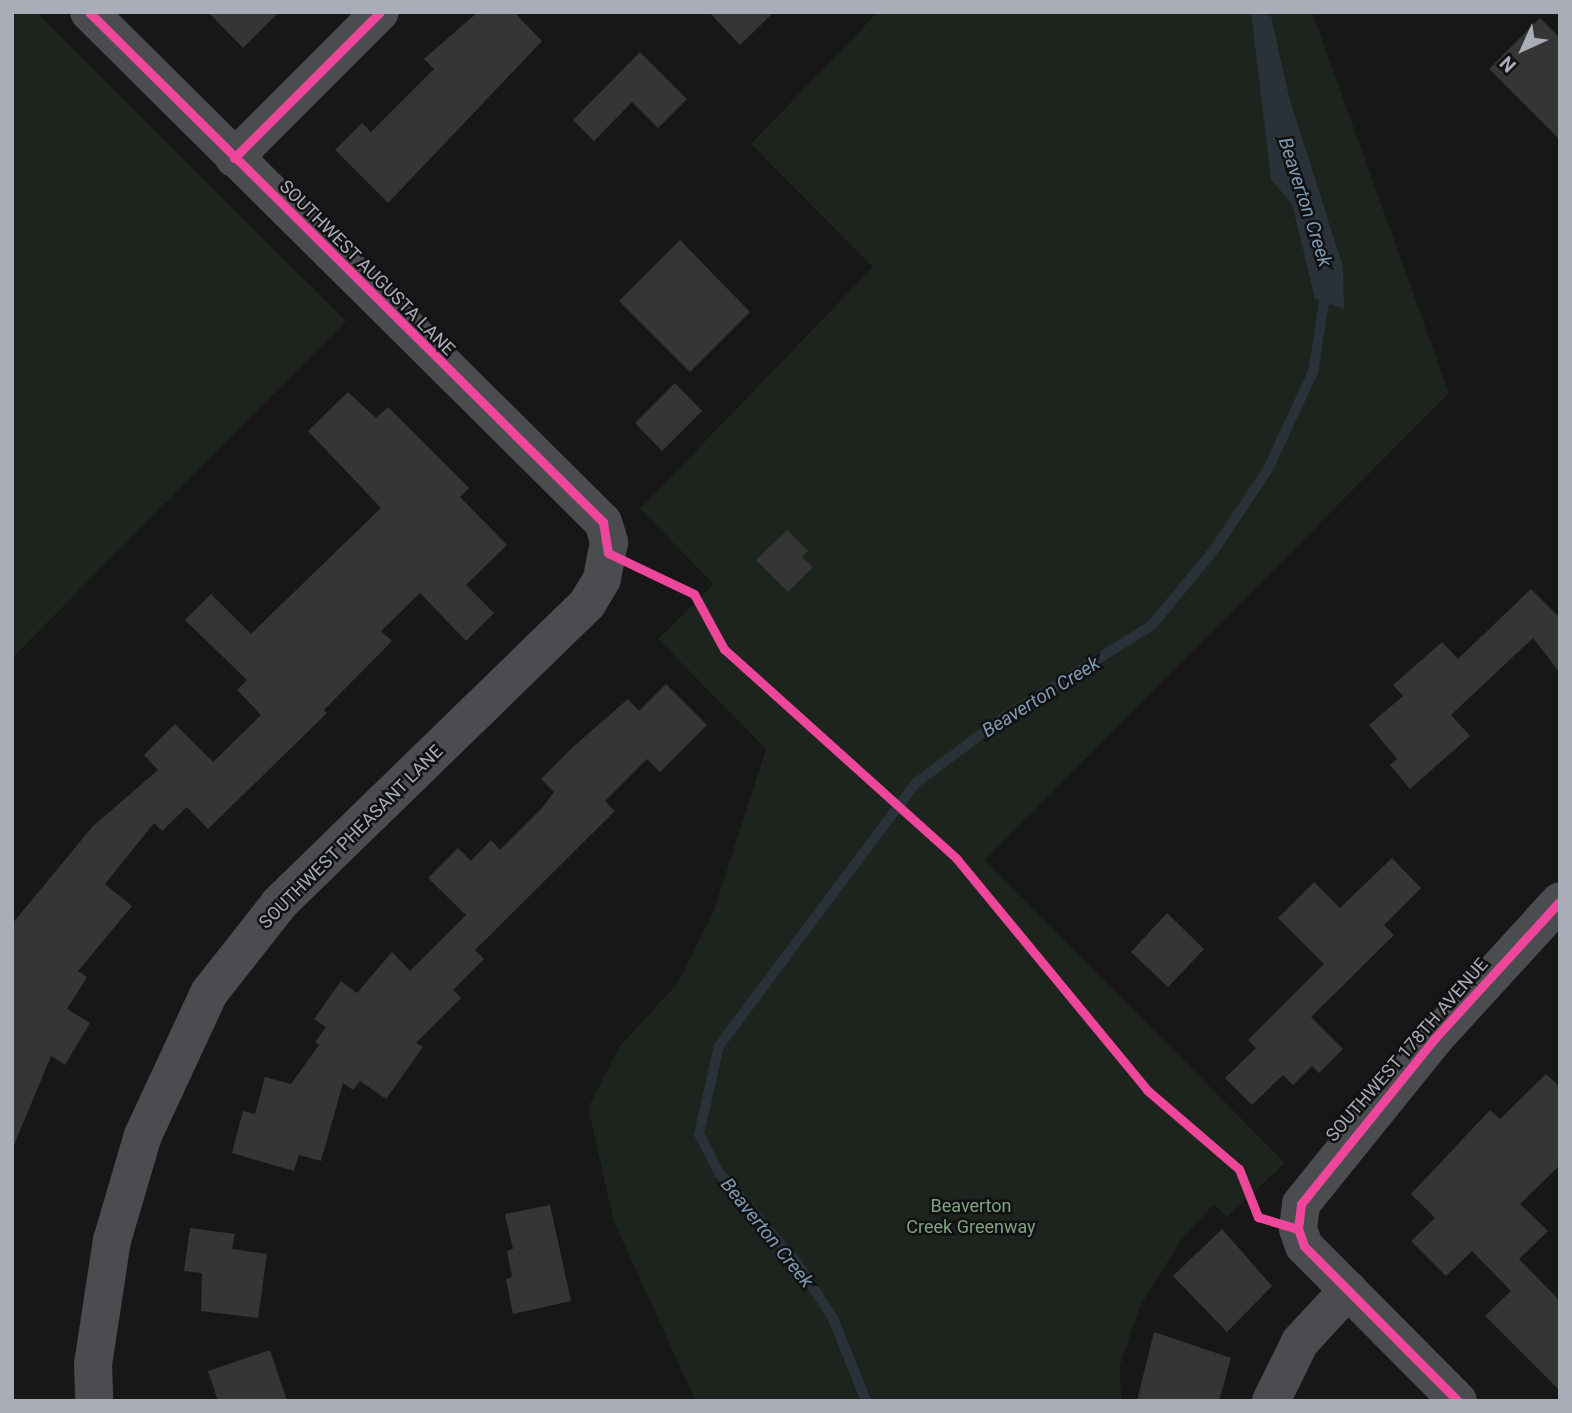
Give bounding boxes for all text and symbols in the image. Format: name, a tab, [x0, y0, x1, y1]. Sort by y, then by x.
north arrow	[1488, 14, 1558, 84]
text: N	[1495, 51, 1521, 77]
water label: Beaverton Creek	[1273, 134, 1337, 270]
street label: SOUTHWEST AUGUSTA LANE	[275, 176, 459, 360]
water label: Beaverton Creek	[978, 652, 1104, 742]
street label: SOUTHWEST PHEASANT LANE	[254, 740, 448, 934]
street label: SOUTHWEST 178TH AVENUE	[1321, 954, 1493, 1146]
water label: Beaverton Creek	[716, 1174, 818, 1292]
park label: Beaverton Creek Greenway	[906, 1196, 1036, 1238]

